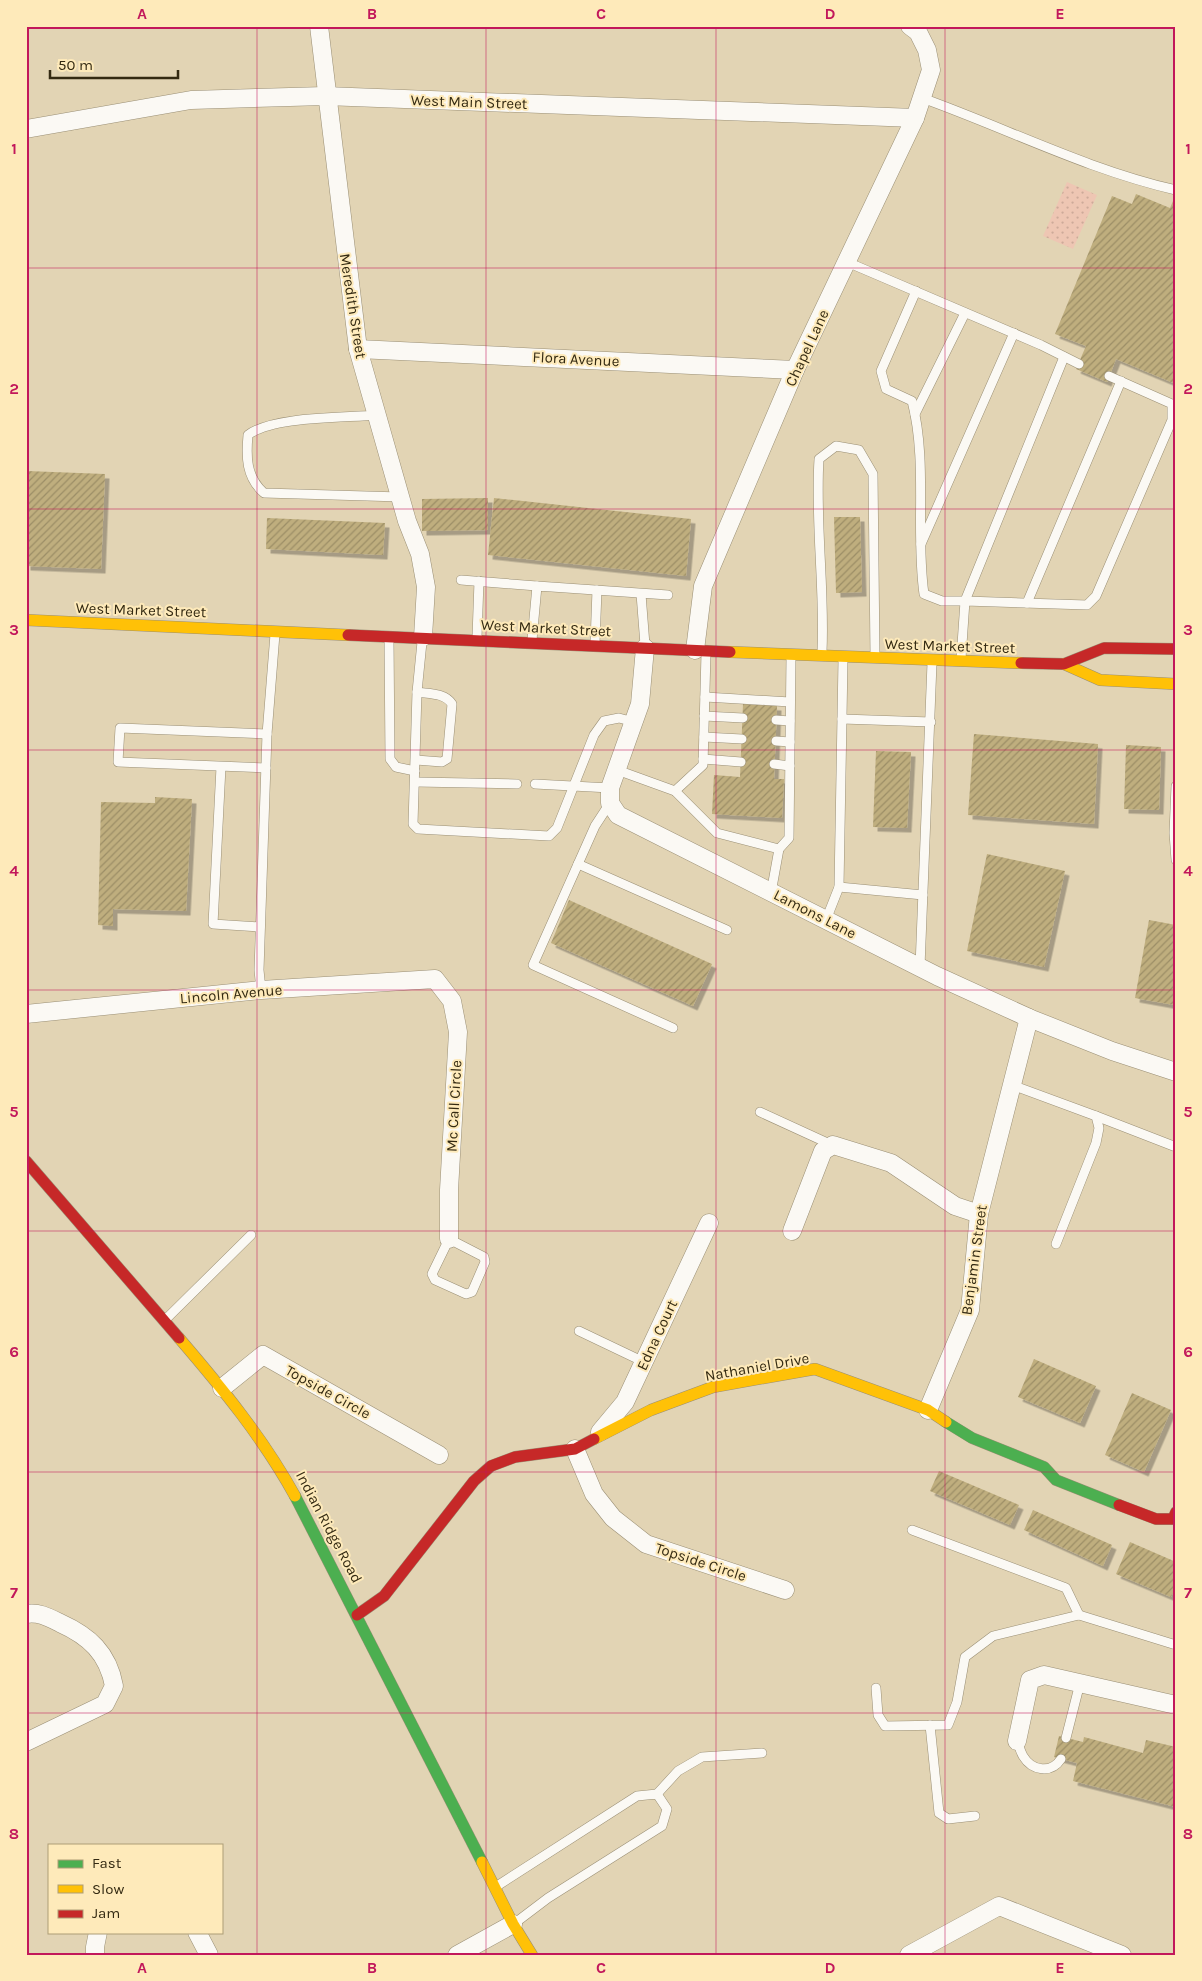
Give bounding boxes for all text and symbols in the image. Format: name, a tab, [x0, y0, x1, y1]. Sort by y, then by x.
text: A	[137, 4, 147, 23]
text: B	[367, 4, 377, 23]
text: C	[596, 4, 606, 23]
text: D	[825, 4, 836, 23]
text: E	[1055, 4, 1065, 23]
scale bar	[50, 48, 178, 80]
text: 50 m	[58, 56, 93, 74]
street label: West Main Street	[410, 91, 528, 113]
text: 1	[11, 139, 17, 158]
text: 1	[1185, 139, 1191, 158]
street label: Meredith Street	[336, 252, 370, 360]
street label: Chapel Lane	[781, 307, 833, 389]
street label: Flora Avenue	[532, 348, 620, 370]
text: 2	[9, 379, 19, 398]
text: 2	[1183, 379, 1193, 398]
street label: West Market Street	[75, 599, 207, 621]
street label: West Market Street	[480, 616, 612, 640]
text: 3	[9, 620, 19, 639]
text: 3	[1183, 620, 1193, 639]
street label: West Market Street	[884, 635, 1016, 657]
text: 4	[9, 861, 19, 880]
text: 4	[1183, 861, 1193, 880]
street label: Lamons Lane	[771, 886, 859, 942]
street label: Lincoln Avenue	[179, 981, 283, 1007]
street label: Mc Call Circle	[443, 1060, 465, 1152]
text: 5	[9, 1102, 19, 1121]
text: 5	[1183, 1102, 1193, 1121]
street label: Benjamin Street	[957, 1203, 991, 1316]
street label: Edna Court	[633, 1297, 681, 1373]
text: 6	[9, 1342, 19, 1361]
text: 6	[1183, 1342, 1193, 1361]
street label: Nathaniel Drive	[703, 1349, 811, 1385]
street label: Topside Circle	[282, 1361, 374, 1423]
street label: Indian Ridge Road	[292, 1468, 366, 1586]
street label: Topside Circle	[653, 1539, 749, 1585]
text: 7	[10, 1583, 18, 1602]
text: 7	[1184, 1583, 1192, 1602]
text: 8	[9, 1824, 19, 1843]
text: 8	[1183, 1824, 1193, 1843]
legend	[48, 1844, 222, 1934]
text: Fast	[92, 1854, 122, 1872]
text: Slow	[92, 1880, 124, 1898]
text: Jam	[92, 1904, 120, 1922]
text: A	[137, 1958, 147, 1977]
text: B	[367, 1958, 377, 1977]
text: C	[596, 1958, 606, 1977]
text: D	[825, 1958, 836, 1977]
text: E	[1055, 1958, 1065, 1977]

